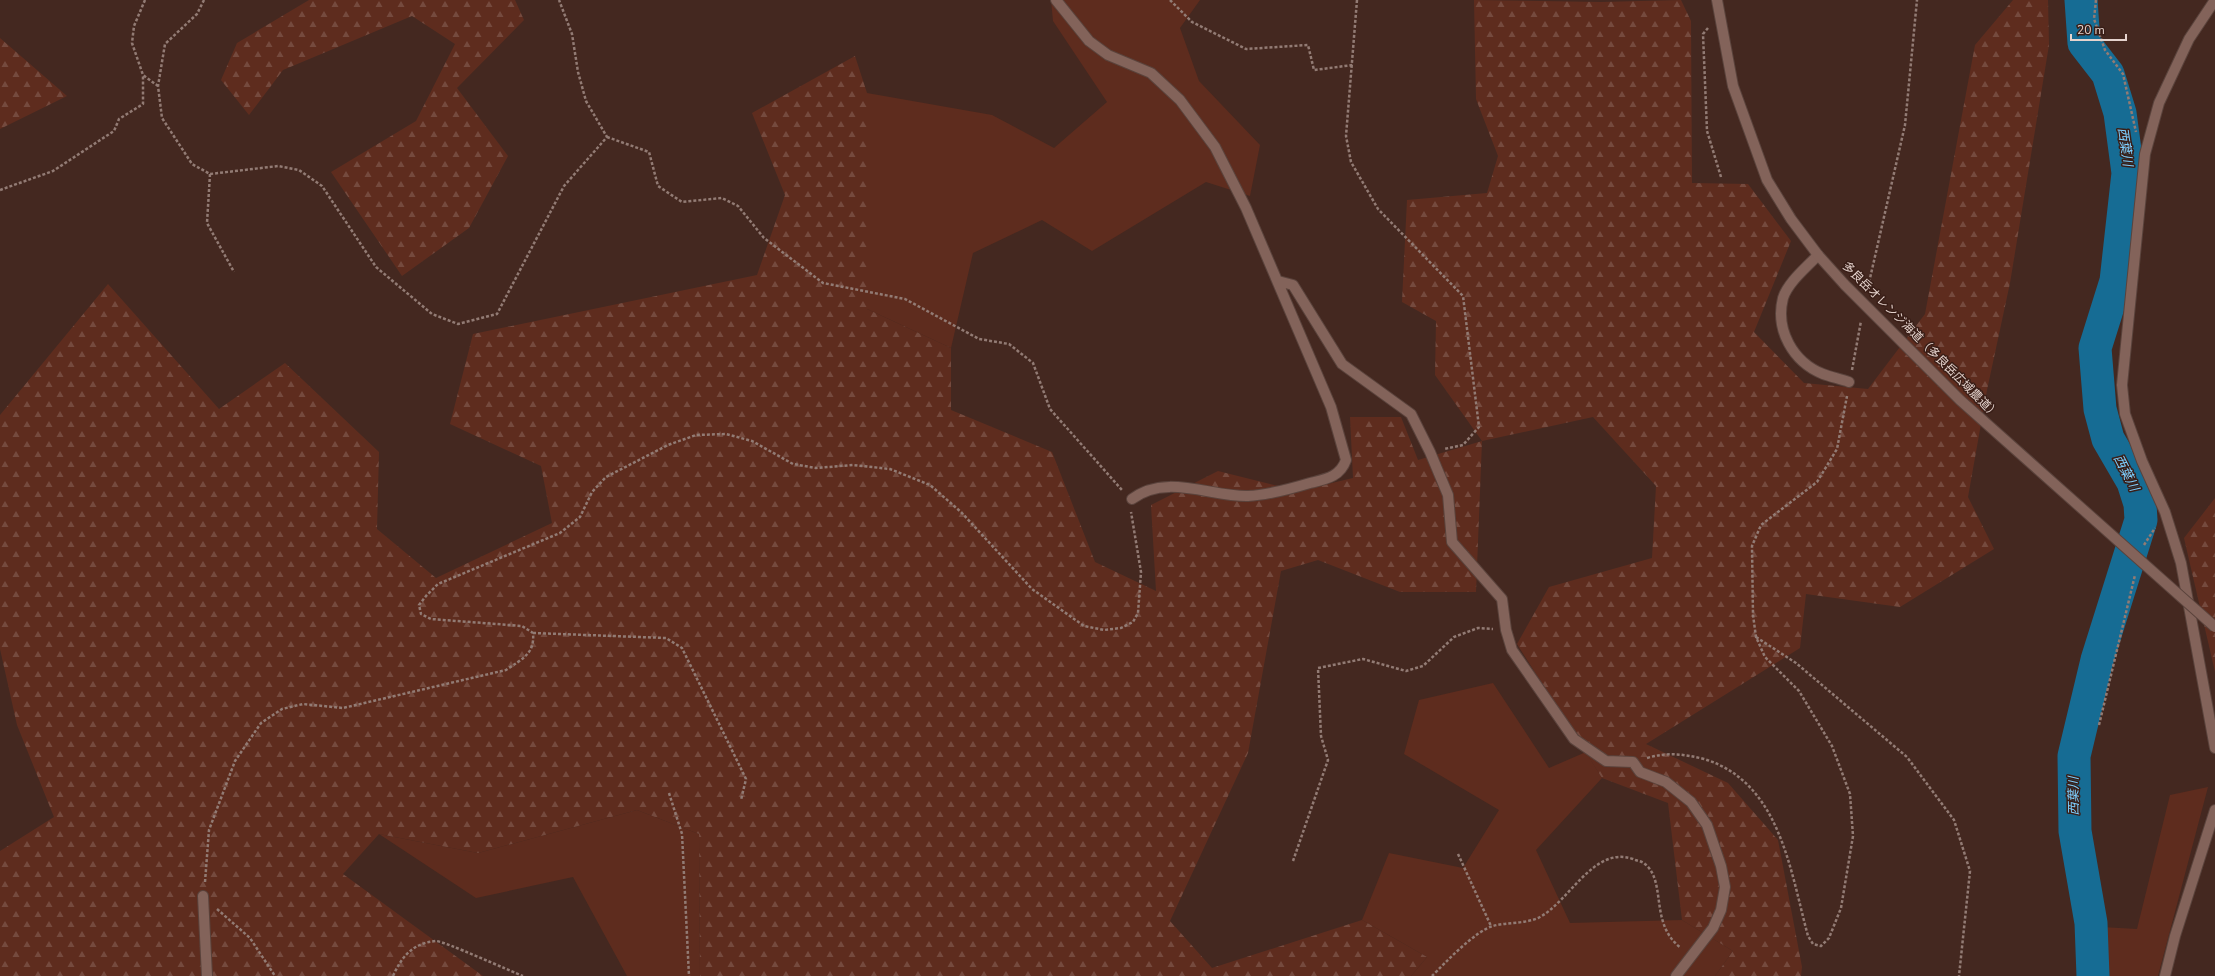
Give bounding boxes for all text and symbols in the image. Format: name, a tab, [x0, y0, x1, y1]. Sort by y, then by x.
scale bar	[2071, 16, 2126, 42]
text: 20 m	[2077, 22, 2105, 38]
water label: 西葉川	[2113, 126, 2137, 170]
street label: 多良岳オレンジ海道（多良岳広域農道）	[1839, 258, 2003, 422]
water label: 西葉川	[2109, 452, 2144, 496]
water label: 西葉川	[2065, 774, 2083, 816]

